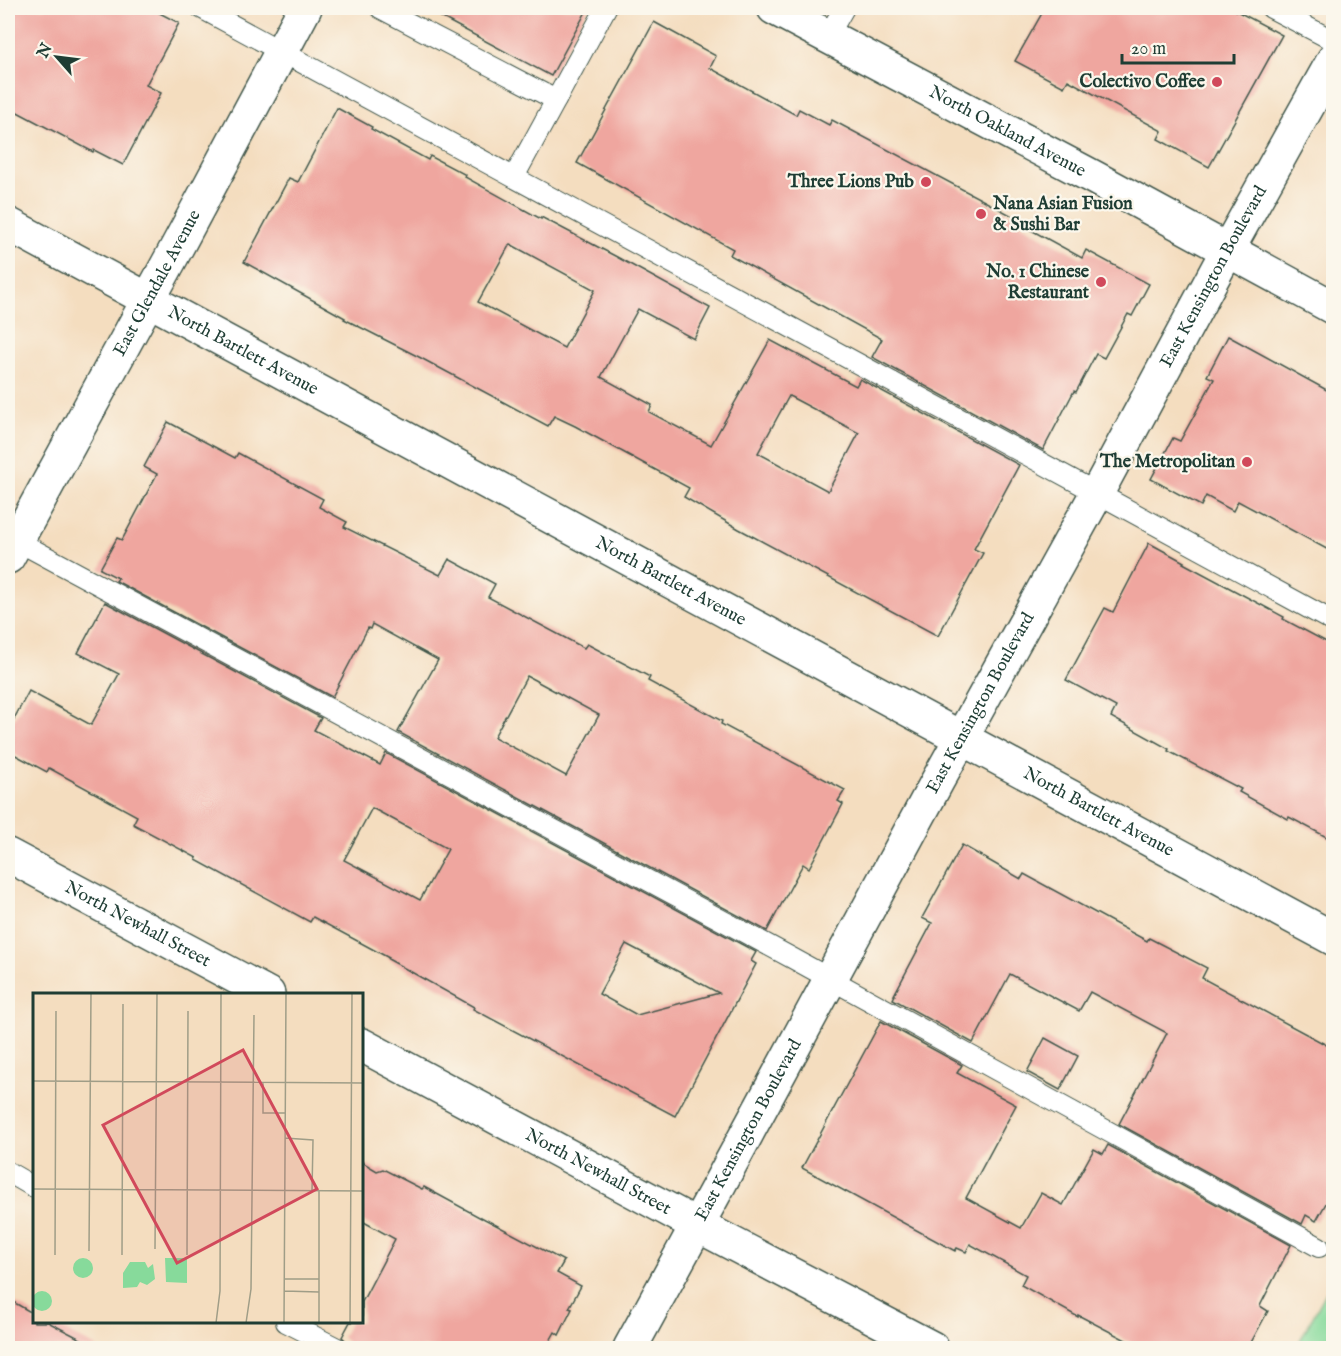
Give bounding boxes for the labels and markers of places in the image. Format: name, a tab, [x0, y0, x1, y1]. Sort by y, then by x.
place label: Colectivo Coffee	[1080, 71, 1206, 94]
marker: Colectivo Coffee	[1210, 75, 1224, 89]
place label: Three Lions Pub	[787, 171, 914, 194]
marker: Three Lions Pub	[919, 175, 933, 189]
place label: Nana Asian Fusion & Sushi Bar	[992, 193, 1133, 237]
marker: Nana Asian Fusion & Sushi Bar	[974, 207, 988, 221]
place label: No. 1 Chinese Restaurant	[985, 261, 1090, 305]
marker: No. 1 Chinese Restaurant	[1094, 275, 1108, 289]
place label: The Metropolitan	[1099, 451, 1235, 474]
marker: The Metropolitan	[1240, 455, 1254, 469]

